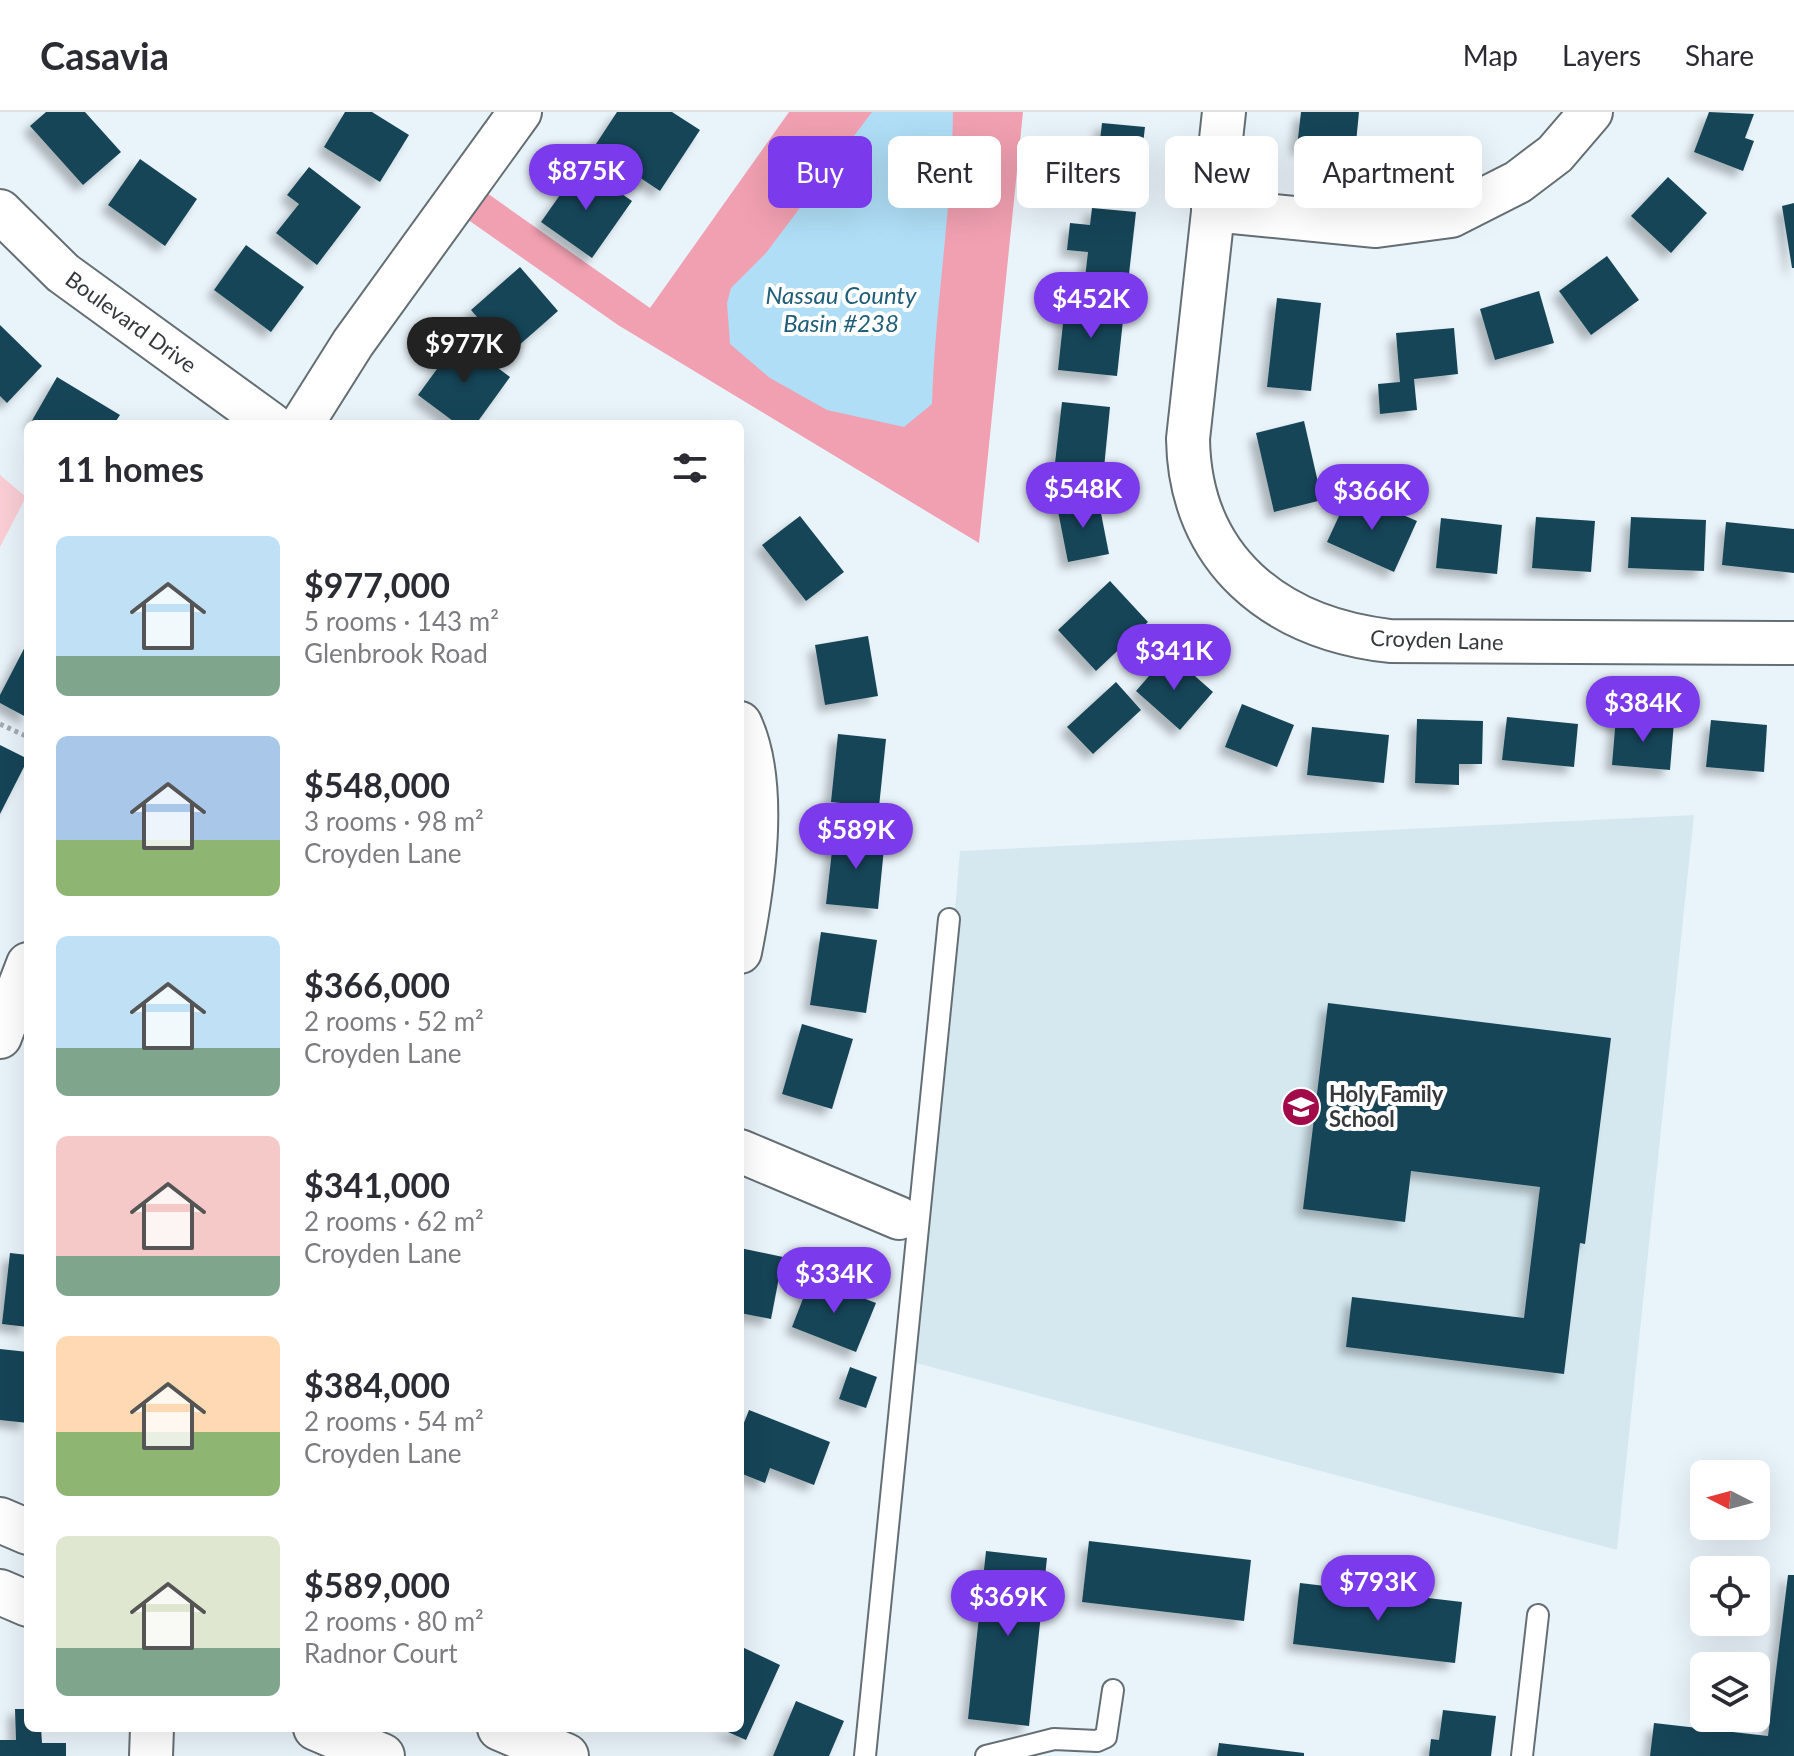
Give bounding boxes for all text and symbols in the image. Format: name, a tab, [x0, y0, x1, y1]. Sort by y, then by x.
text: Casavia	[40, 32, 169, 78]
text: Map	[1463, 38, 1518, 72]
text: Layers	[1562, 38, 1641, 72]
text: Share	[1685, 38, 1754, 72]
chip: Buy	[768, 136, 872, 208]
chip: Rent	[888, 136, 1001, 208]
chip: Filters	[1017, 136, 1149, 208]
chip: New	[1165, 136, 1278, 208]
chip: Apartment	[1294, 136, 1482, 208]
pin: $875K	[530, 144, 642, 212]
text: $875K	[547, 154, 625, 186]
street label: Boulevard Drive	[61, 265, 202, 378]
pin: $452K	[1035, 272, 1147, 340]
water label: Nassau County Basin #238	[765, 280, 917, 337]
text: $452K	[1052, 282, 1130, 314]
pin: $977K	[408, 317, 520, 385]
text: $977K	[425, 327, 503, 359]
icon: filters	[668, 446, 712, 490]
text: 11 homes	[56, 448, 204, 489]
pin: $548K	[1027, 462, 1139, 530]
pin: $366K	[1316, 464, 1428, 532]
text: $548K	[1044, 472, 1122, 504]
text: $366K	[1333, 474, 1411, 506]
text: $977,000	[304, 564, 450, 605]
icon: home	[120, 568, 216, 664]
text: 5 rooms · 143 m²	[304, 605, 499, 637]
pin: $341K	[1118, 624, 1230, 692]
street label: Croyden Lane	[1370, 624, 1504, 655]
text: $341K	[1135, 634, 1213, 666]
text: Glenbrook Road	[304, 637, 488, 669]
pin: $384K	[1587, 676, 1699, 744]
text: $384K	[1604, 686, 1682, 718]
text: $548,000	[304, 764, 450, 805]
icon: home	[120, 768, 216, 864]
pin: $589K	[800, 803, 912, 871]
text: 3 rooms · 98 m²	[304, 805, 484, 837]
text: $589K	[817, 813, 895, 845]
text: Croyden Lane	[304, 837, 462, 869]
text: $366,000	[304, 964, 450, 1005]
icon: home	[120, 968, 216, 1064]
text: 2 rooms · 52 m²	[304, 1005, 484, 1037]
text: Croyden Lane	[304, 1037, 462, 1069]
place label: Holy Family School	[1329, 1080, 1444, 1132]
school or university icon: Holy Family School	[1280, 1086, 1322, 1128]
text: $341,000	[304, 1164, 450, 1205]
icon: home	[120, 1168, 216, 1264]
text: 2 rooms · 62 m²	[304, 1205, 484, 1237]
text: Croyden Lane	[304, 1237, 462, 1269]
pin: $334K	[778, 1247, 890, 1315]
text: $334K	[795, 1257, 873, 1289]
text: $384,000	[304, 1364, 450, 1405]
icon: home	[120, 1368, 216, 1464]
text: 2 rooms · 54 m²	[304, 1405, 484, 1437]
text: Croyden Lane	[304, 1437, 462, 1469]
north arrow	[1690, 1460, 1770, 1540]
map controls	[1690, 1460, 1770, 1732]
pin: $793K	[1322, 1555, 1434, 1623]
button: locate	[1690, 1556, 1770, 1636]
text: $589,000	[304, 1564, 450, 1605]
text: $793K	[1339, 1565, 1417, 1597]
icon: home	[120, 1568, 216, 1664]
pin: $369K	[952, 1570, 1064, 1638]
text: $369K	[969, 1580, 1047, 1612]
text: 2 rooms · 80 m²	[304, 1605, 484, 1637]
text: Radnor Court	[304, 1637, 458, 1669]
button: layers	[1690, 1652, 1770, 1732]

